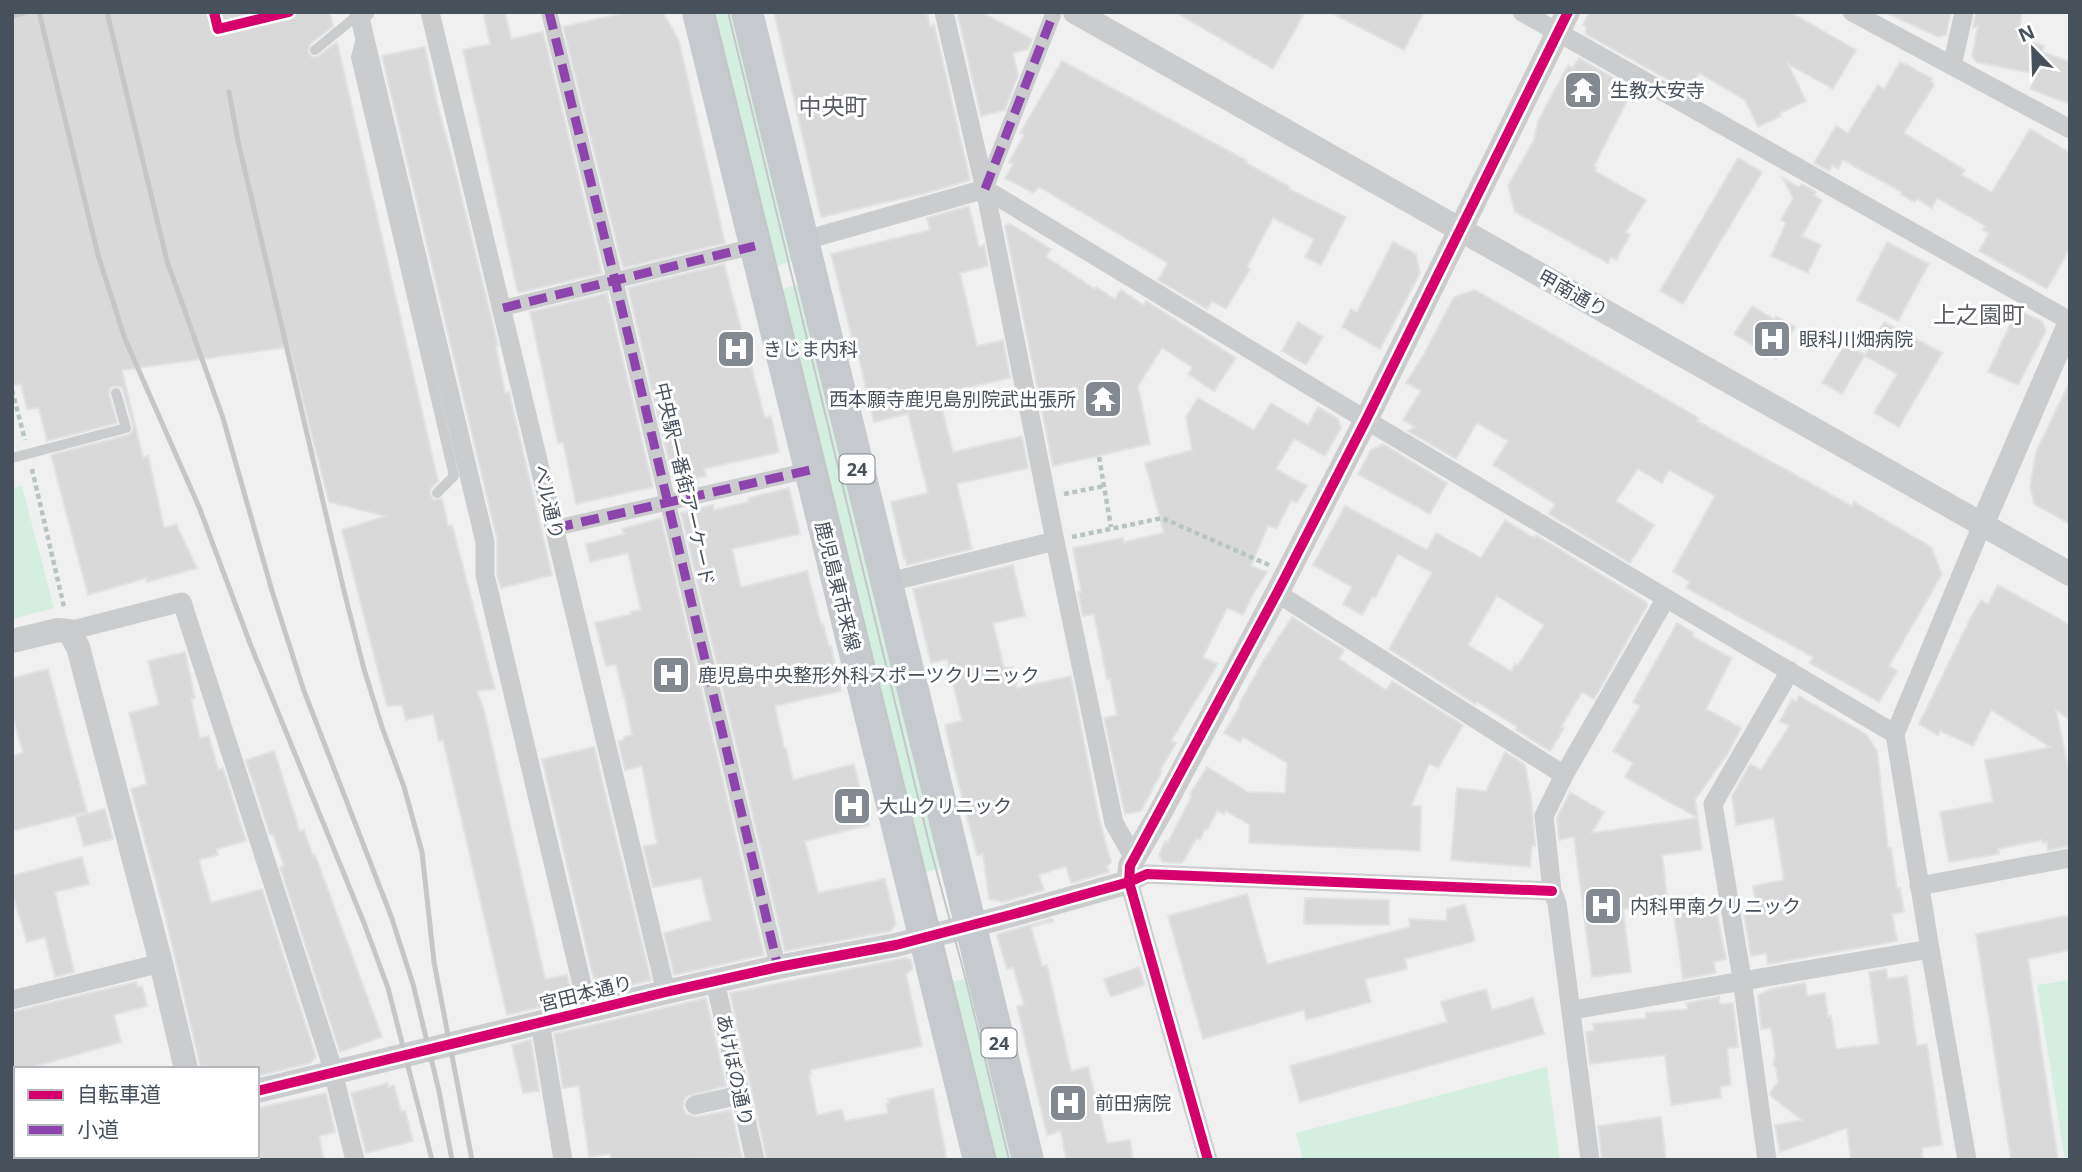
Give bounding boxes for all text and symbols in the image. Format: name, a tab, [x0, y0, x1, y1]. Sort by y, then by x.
north arrow	[1998, 14, 2068, 84]
text: N	[2014, 18, 2039, 48]
temple icon: 生教大安寺	[1562, 69, 1604, 111]
place label: 生教大安寺	[1610, 77, 1705, 103]
district label: 中央町	[799, 90, 868, 122]
street label: 甲南通り	[1533, 263, 1613, 323]
district label: 上之園町	[1933, 298, 2025, 330]
hospital icon: 眼科川畑病院	[1751, 318, 1793, 360]
place label: 眼科川畑病院	[1799, 326, 1913, 352]
hospital icon: きじま内科	[715, 328, 757, 370]
place label: きじま内科	[763, 336, 858, 362]
temple icon: 西本願寺鹿児島別院武出張所	[1082, 378, 1124, 420]
street label: 中央駅一番街アーケード	[649, 380, 721, 588]
place label: 西本願寺鹿児島別院武出張所	[829, 386, 1076, 412]
road number: 24	[840, 454, 874, 484]
street label: ベル通り	[528, 462, 570, 542]
street label: 鹿児島東市来線	[809, 518, 867, 654]
hospital icon: 鹿児島中央整形外科スポーツクリニック	[650, 654, 692, 696]
place label: 鹿児島中央整形外科スポーツクリニック	[698, 662, 1040, 688]
hospital icon: 大山クリニック	[831, 785, 873, 827]
place label: 大山クリニック	[879, 793, 1012, 819]
hospital icon: 内科甲南クリニック	[1582, 885, 1624, 927]
place label: 内科甲南クリニック	[1630, 893, 1801, 919]
street label: 宮田本通り	[537, 969, 635, 1017]
street label: あけぼの通り	[710, 1012, 760, 1128]
road number: 24	[982, 1028, 1016, 1058]
legend	[14, 1067, 259, 1158]
text: 自転車道	[77, 1080, 161, 1108]
hospital icon: 前田病院	[1047, 1082, 1089, 1124]
place label: 前田病院	[1095, 1090, 1171, 1116]
text: 小道	[77, 1115, 119, 1143]

